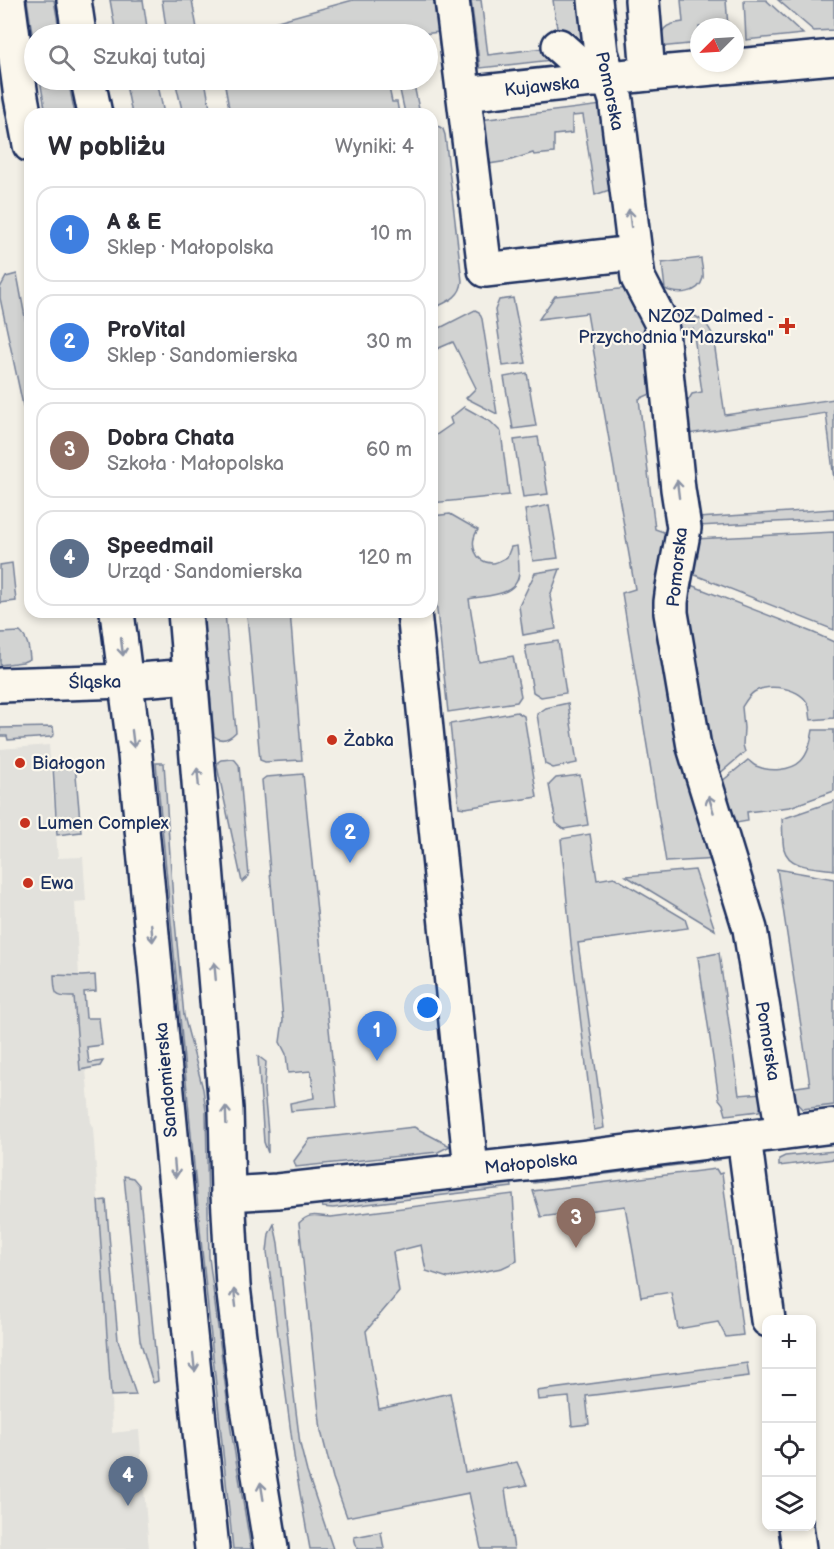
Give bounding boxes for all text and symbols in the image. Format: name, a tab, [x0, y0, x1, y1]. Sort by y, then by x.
north arrow	[690, 18, 744, 72]
search box	[24, 24, 438, 90]
icon: search	[45, 41, 78, 74]
text: Szukaj tutaj	[93, 44, 206, 71]
street label: Pomorska	[591, 50, 628, 132]
street label: Kujawska	[503, 72, 581, 101]
text: W pobliżu	[48, 132, 166, 163]
text: Wyniki: 4	[335, 135, 414, 159]
one-way arrow	[624, 208, 635, 228]
text: A & E	[107, 209, 161, 236]
text: 1	[65, 222, 74, 246]
text: 10 m	[371, 222, 412, 246]
text: Sklep · Małopolska	[107, 236, 274, 260]
place label: NZOZ Dalmed - Przychodnia "Mazurska"	[578, 306, 774, 348]
text: ProVital	[107, 317, 185, 344]
marker: NZOZ Dalmed - Przychodnia "Mazurska"	[778, 317, 796, 335]
text: 2	[64, 330, 75, 354]
text: 30 m	[366, 330, 412, 354]
text: Sklep · Sandomierska	[107, 344, 298, 368]
text: Dobra Chata	[107, 425, 235, 452]
text: 3	[64, 438, 75, 462]
text: 60 m	[366, 438, 412, 462]
text: Szkoła · Małopolska	[107, 452, 284, 476]
one-way arrow	[672, 480, 683, 500]
street label: Pomorska	[663, 526, 692, 608]
text: Speedmail	[107, 533, 213, 560]
text: 4	[64, 546, 75, 570]
text: 120 m	[359, 546, 412, 570]
text: Urząd · Sandomierska	[107, 560, 302, 584]
one-way arrow	[116, 636, 127, 656]
street label: Śląska	[68, 670, 122, 693]
one-way arrow	[128, 729, 139, 749]
place label: Żabka	[343, 729, 394, 751]
marker: Żabka	[325, 733, 339, 747]
place label: Białogon	[32, 753, 105, 774]
marker: Białogon	[13, 756, 27, 770]
one-way arrow	[192, 767, 203, 787]
one-way arrow	[705, 795, 716, 814]
place label: Lumen Complex	[37, 813, 170, 834]
pin: 2	[330, 814, 370, 863]
marker: Lumen Complex	[18, 816, 32, 830]
place label: Ewa	[40, 873, 74, 894]
marker: Ewa	[21, 876, 35, 890]
one-way arrow	[147, 923, 158, 943]
one-way arrow	[209, 961, 220, 981]
your location	[413, 993, 442, 1022]
street label: Pomorska	[751, 1000, 784, 1082]
pin: 1	[358, 1012, 397, 1061]
street label: Sandomierska	[151, 1021, 182, 1138]
one-way arrow	[220, 1105, 231, 1125]
street label: Małopolska	[483, 1148, 579, 1179]
one-way arrow	[170, 1159, 181, 1179]
pin: 3	[556, 1198, 596, 1248]
one-way arrow	[229, 1289, 240, 1309]
map controls	[762, 1315, 816, 1531]
button: +	[762, 1315, 816, 1369]
one-way arrow	[188, 1353, 199, 1373]
button: −	[762, 1369, 816, 1423]
button: locate	[762, 1423, 816, 1477]
pin: 4	[108, 1456, 148, 1506]
button: layers	[762, 1477, 816, 1531]
one-way arrow	[256, 1482, 267, 1502]

